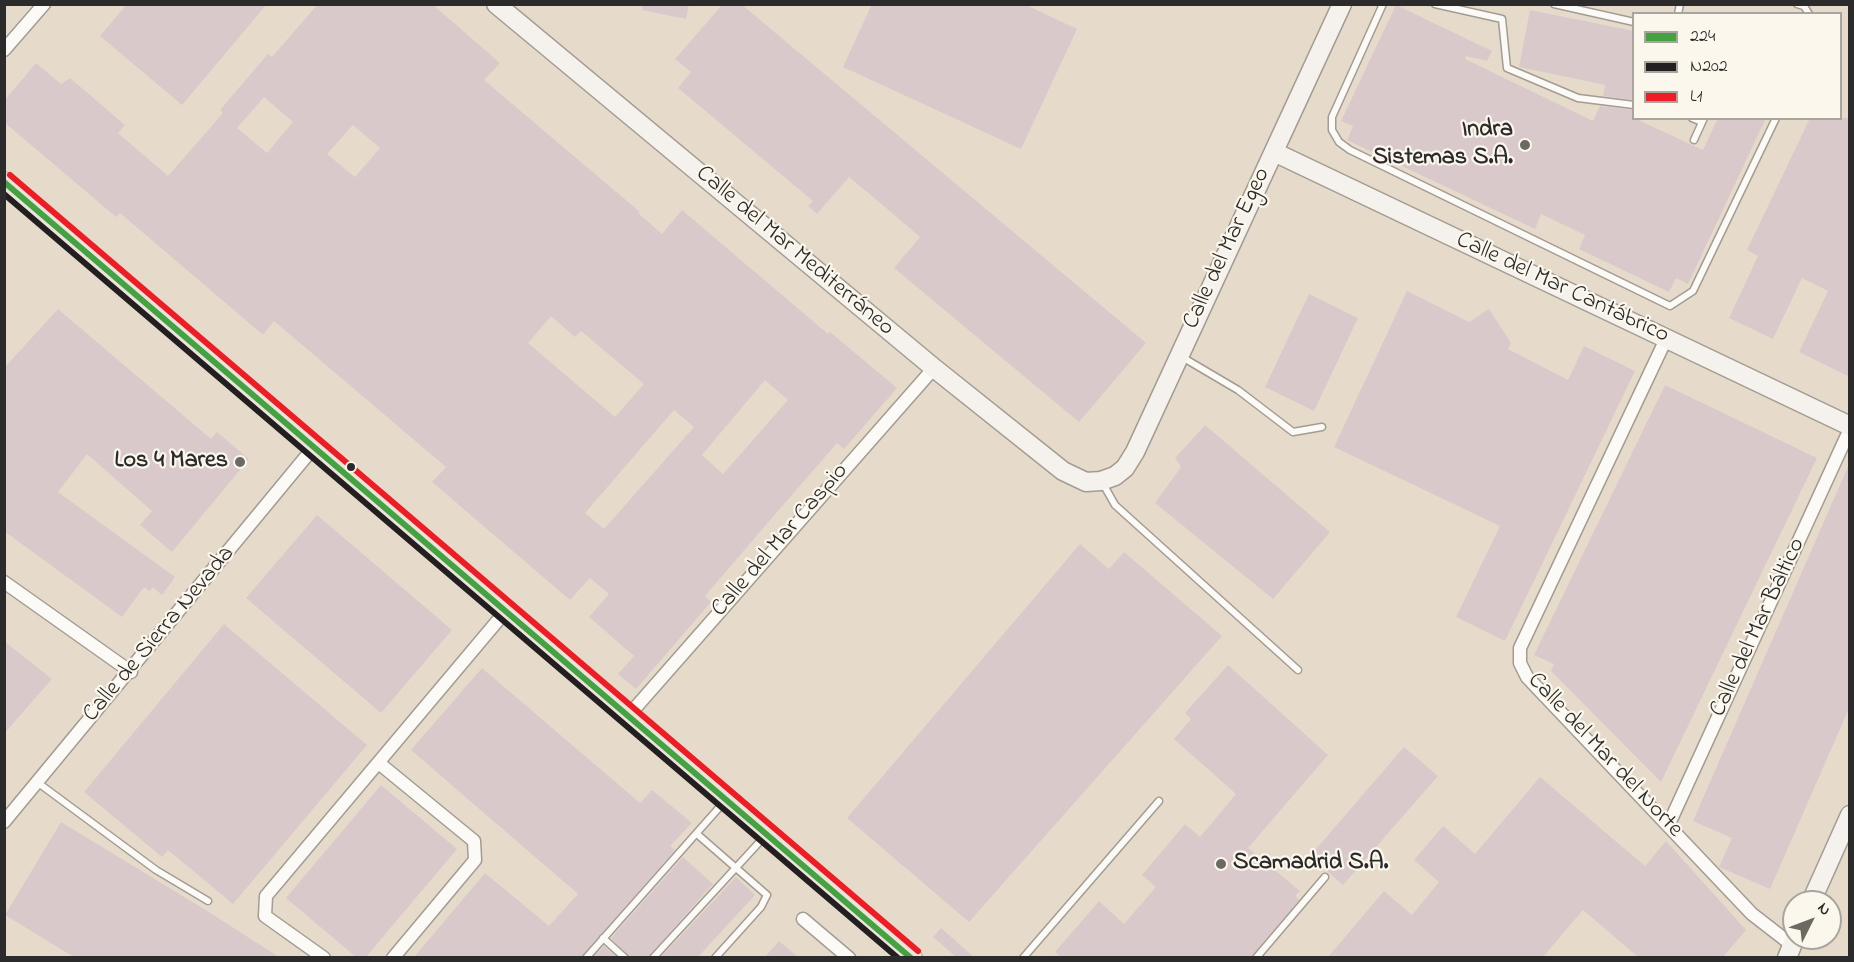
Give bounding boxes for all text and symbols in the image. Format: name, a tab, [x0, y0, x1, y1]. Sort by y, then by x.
legend	[1632, 12, 1842, 120]
text: 224	[1690, 24, 1715, 50]
text: N202	[1690, 54, 1728, 80]
text: L1	[1690, 84, 1702, 110]
place label: Indra Sistemas S.A.	[1372, 117, 1513, 173]
marker: Indra Sistemas S.A.	[1518, 138, 1532, 152]
street label: Calle del Mar Mediterráneo	[689, 161, 899, 343]
street label: Calle del Mar Egeo	[1178, 164, 1278, 334]
street label: Calle del Mar Cantábrico	[1451, 227, 1673, 351]
place label: Los 4 Mares	[115, 448, 228, 476]
marker: Los 4 Mares	[233, 455, 247, 469]
street label: Calle del Mar Caspio	[706, 458, 856, 624]
unlabelled marker	[345, 461, 357, 473]
street label: Calle del Mar Báltico	[1705, 534, 1813, 722]
street label: Calle de Sierra Nevada	[78, 541, 242, 729]
street label: Calle del Mar del Norte	[1520, 667, 1688, 845]
place label: Scamadrid S.A.	[1233, 850, 1388, 878]
marker: Scamadrid S.A.	[1214, 857, 1228, 871]
north arrow	[1782, 890, 1842, 950]
text: N	[1811, 897, 1836, 921]

